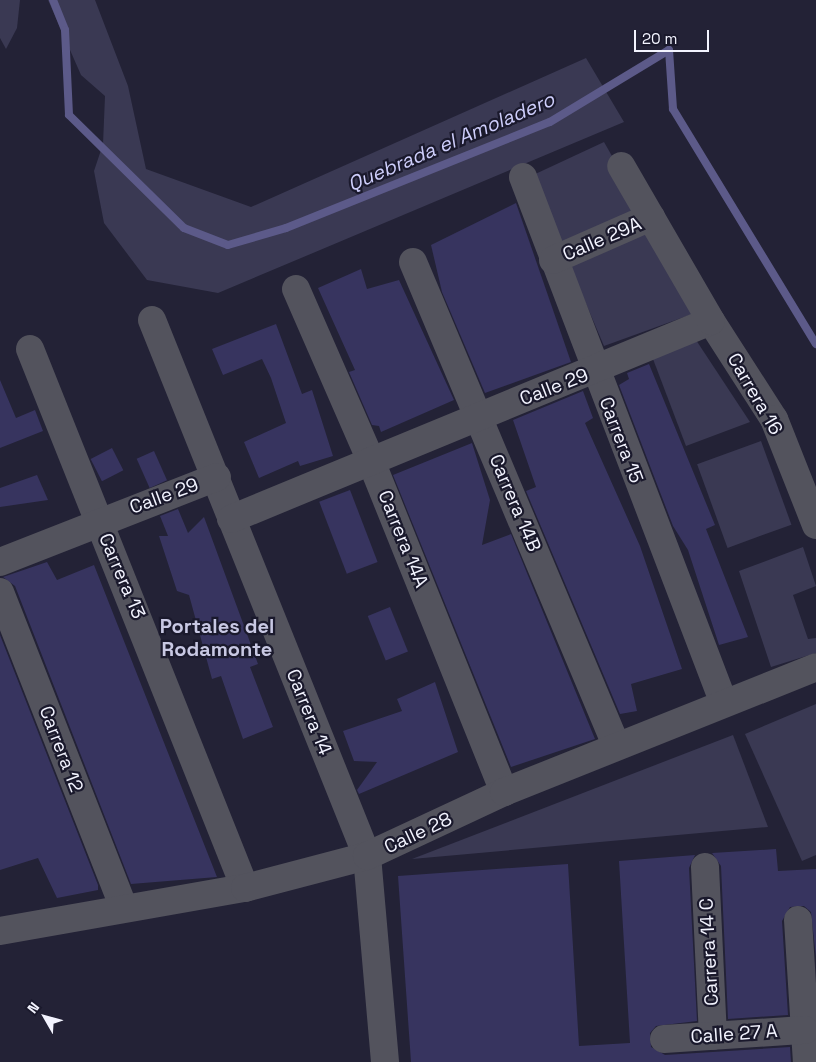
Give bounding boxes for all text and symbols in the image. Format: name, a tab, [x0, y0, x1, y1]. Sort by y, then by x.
scale bar	[636, 20, 711, 52]
text: 20 m	[642, 29, 677, 48]
water label: Quebrada el Amoladero	[344, 87, 558, 197]
street label: Calle 29A	[559, 212, 645, 266]
street label: Carrera 16	[722, 349, 788, 439]
street label: Calle 29	[516, 364, 592, 410]
street label: Carrera 15	[594, 394, 648, 486]
street label: Carrera 14B	[484, 451, 546, 555]
street label: Calle 29	[126, 473, 202, 519]
street label: Carrera 14A	[373, 487, 433, 591]
street label: Carrera 13	[94, 530, 150, 622]
district label: Portales del Rodamonte	[160, 615, 274, 662]
street label: Carrera 14	[281, 666, 337, 758]
street label: Carrera 12	[34, 703, 88, 795]
street label: Calle 28	[381, 807, 455, 859]
street label: Carrera 14 C	[695, 898, 723, 1006]
north arrow	[20, 992, 70, 1042]
text: N	[23, 999, 43, 1017]
street label: Calle 27 A	[690, 1020, 778, 1048]

